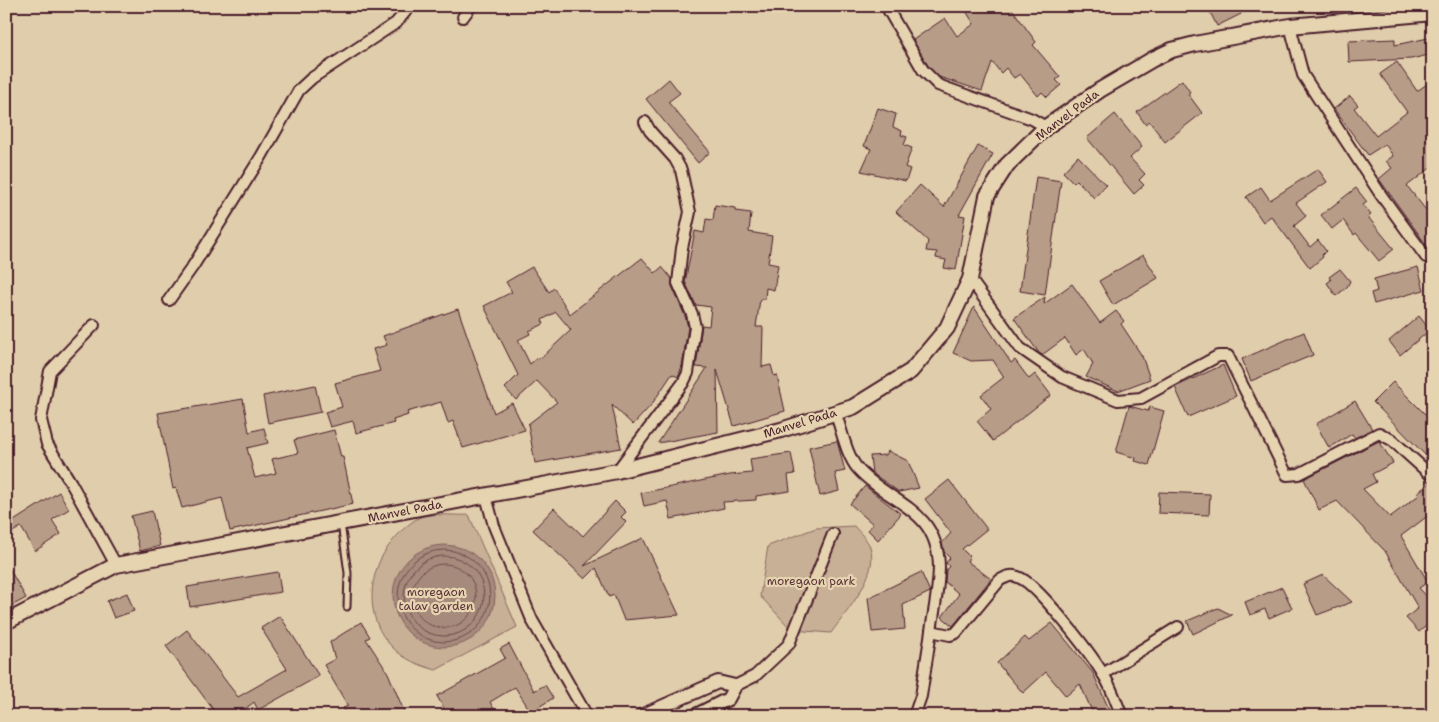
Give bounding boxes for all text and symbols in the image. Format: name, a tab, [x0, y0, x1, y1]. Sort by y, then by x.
street label: Manvel Pada	[1032, 86, 1102, 144]
street label: Manvel Pada	[762, 404, 839, 442]
street label: Manvel Pada	[366, 496, 444, 526]
park label: moregaon park	[767, 573, 855, 589]
park label: moregaon talav garden	[399, 584, 473, 614]

